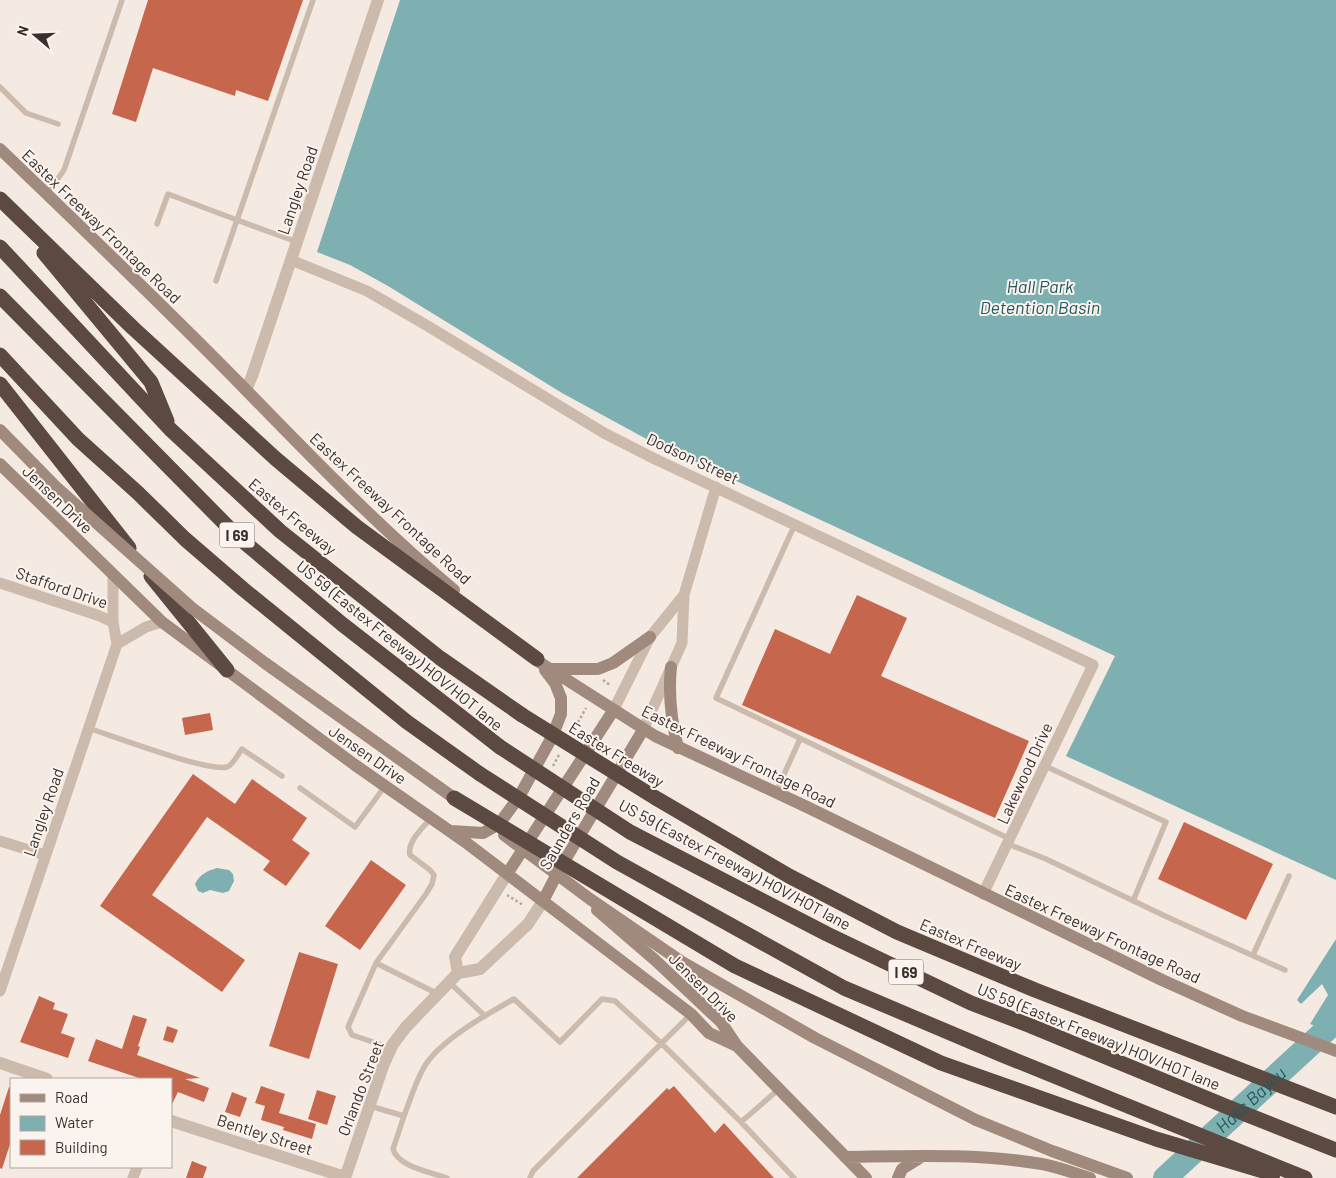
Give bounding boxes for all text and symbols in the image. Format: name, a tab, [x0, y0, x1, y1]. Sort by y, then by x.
north arrow	[10, 10, 60, 60]
text: N	[13, 23, 32, 38]
street label: Langley Road	[273, 143, 321, 237]
street label: Eastex Freeway Frontage Road	[19, 145, 185, 307]
water label: Hall Park Detention Basin	[980, 275, 1100, 318]
street label: Eastex Freeway Frontage Road	[306, 428, 476, 588]
street label: Dodson Street	[644, 428, 742, 488]
street label: Jensen Drive	[19, 461, 97, 537]
street label: Eastex Freeway	[245, 474, 341, 559]
road number: I 69	[220, 522, 254, 548]
street label: US 59 (Eastex Freeway) HOV/HOT lane	[293, 556, 507, 734]
street label: Stafford Drive	[14, 562, 110, 612]
street label: Eastex Freeway Frontage Road	[639, 701, 839, 811]
street label: Eastex Freeway	[566, 717, 669, 791]
street label: Lakewood Drive	[992, 719, 1056, 827]
street label: Jensen Drive	[326, 720, 410, 788]
street label: Langley Road	[19, 765, 67, 859]
street label: Saunders Road	[535, 773, 603, 873]
street label: US 59 (Eastex Freeway) HOV/HOT lane	[616, 795, 854, 933]
street label: Eastex Freeway Frontage Road	[1002, 879, 1204, 987]
street label: Eastex Freeway	[917, 914, 1025, 974]
street label: Jensen Drive	[665, 948, 743, 1026]
road number: I 69	[888, 960, 924, 984]
street label: US 59 (Eastex Freeway) HOV/HOT lane	[975, 979, 1223, 1093]
street label: Orlando Street	[333, 1038, 387, 1138]
water label: Halls Bayou	[1211, 1062, 1290, 1137]
legend	[10, 1078, 172, 1168]
text: Road	[55, 1088, 88, 1106]
street label: Bentley Street	[215, 1110, 315, 1158]
text: Water	[55, 1113, 94, 1131]
text: Building	[55, 1138, 108, 1156]

